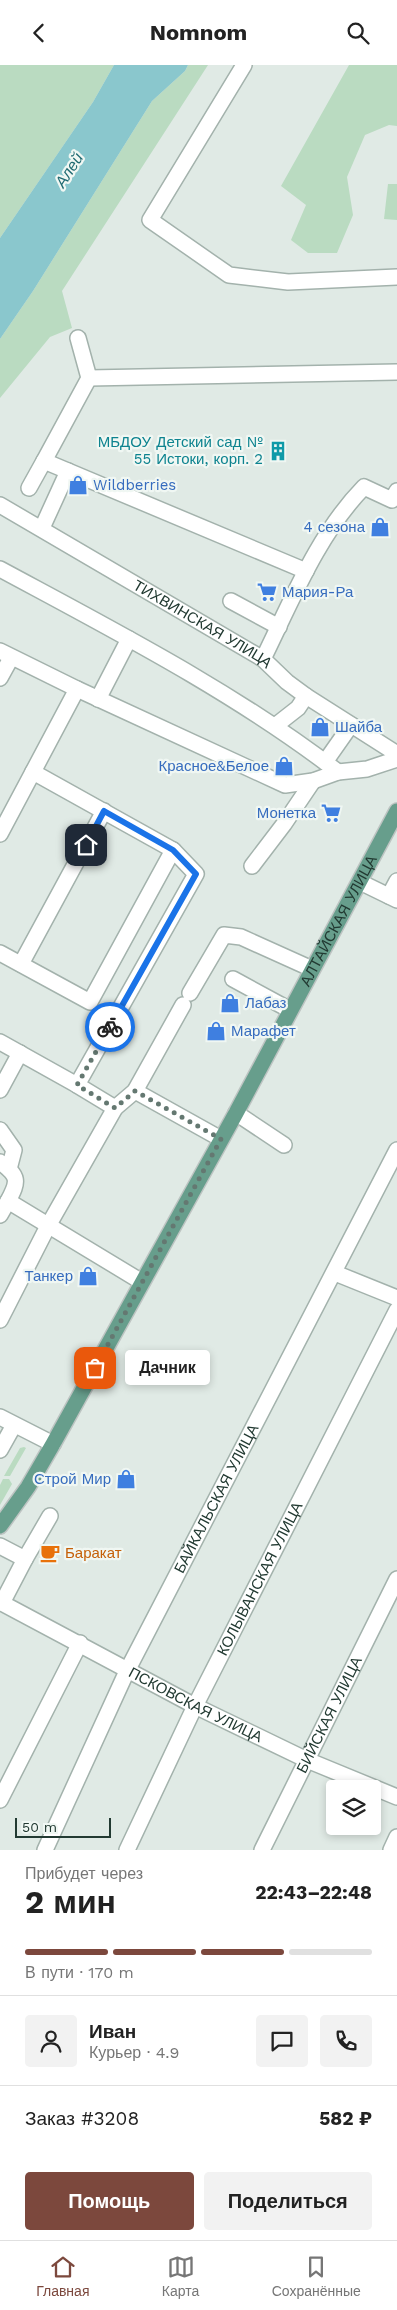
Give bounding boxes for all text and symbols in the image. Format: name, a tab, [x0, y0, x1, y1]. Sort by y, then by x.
icon: back	[25, 19, 53, 47]
icon: search	[344, 19, 372, 47]
text: Nomnom	[150, 20, 247, 45]
water label: Алей	[50, 149, 87, 192]
place label: МБДОУ Детский сад № 55 Истоки, корп. 2	[98, 433, 264, 468]
building icon: МБДОУ Детский сад № 55 Истоки, корп. 2	[267, 440, 289, 462]
shop icon: Wildberries	[67, 474, 89, 496]
place label: Wildberries	[93, 476, 176, 494]
shop icon: 4 сезона	[369, 516, 391, 538]
place label: 4 сезона	[304, 518, 366, 536]
street label: ТИХВИНСКАЯ УЛИЦА	[130, 576, 276, 672]
supermarket icon: Мария-Ра	[256, 581, 278, 603]
place label: Мария-Ра	[282, 583, 354, 601]
shop icon: Шайба	[309, 716, 331, 738]
place label: Шайба	[335, 718, 383, 736]
shop icon: Красное&Белое	[273, 755, 295, 777]
place label: Красное&Белое	[158, 757, 269, 775]
supermarket icon: Монетка	[320, 802, 342, 824]
place label: Монетка	[257, 804, 317, 822]
pin	[65, 824, 107, 866]
icon: home	[72, 831, 100, 859]
street label: АЛТАЙСКАЯ УЛИЦА	[296, 852, 381, 989]
shop icon: Лабаз	[219, 992, 241, 1014]
place label: Лабаз	[245, 994, 287, 1012]
courier	[85, 1002, 135, 1052]
icon: bike	[96, 1013, 124, 1041]
shop icon: Марафет	[205, 1020, 227, 1042]
place label: Марафет	[231, 1022, 296, 1040]
shop icon: Танкер	[77, 1265, 99, 1287]
place label: Танкер	[24, 1267, 73, 1285]
pin	[74, 1347, 116, 1389]
callout: Дачник	[125, 1351, 210, 1385]
icon: bag	[81, 1354, 109, 1382]
text: Дачник	[139, 1358, 196, 1377]
street label: БАЙКАЛЬСКАЯ УЛИЦА	[170, 1421, 262, 1576]
shop icon: Строй Мир	[115, 1468, 137, 1490]
place label: Строй Мир	[34, 1470, 111, 1488]
street label: КОЛЫВАНСКАЯ УЛИЦА	[213, 1499, 306, 1659]
cafe icon: Баракат	[39, 1542, 61, 1564]
place label: Баракат	[65, 1544, 122, 1562]
street label: БИЙСКАЯ УЛИЦА	[293, 1654, 366, 1776]
street label: ПСКОВСКАЯ УЛИЦА	[126, 1663, 265, 1746]
map controls	[326, 1780, 381, 1835]
button: layers	[326, 1780, 381, 1835]
scale bar	[15, 1815, 111, 1838]
text: 50 m	[22, 1819, 57, 1835]
text: Прибудет через	[25, 1864, 143, 1883]
text: 22:43–22:48	[255, 1881, 372, 1904]
text: 2 мин	[25, 1883, 116, 1921]
text: В пути · 170 m	[25, 1963, 134, 1982]
button: person	[25, 2015, 77, 2067]
button: chat	[256, 2015, 308, 2067]
button: phone	[320, 2015, 372, 2067]
text: Иван	[89, 2020, 136, 2043]
text: Курьер · 4.9	[89, 2043, 179, 2062]
text: Заказ #3208	[25, 2107, 139, 2130]
text: 582 ₽	[319, 2107, 372, 2130]
button: Помощь	[25, 2172, 194, 2230]
button: Поделиться	[204, 2172, 372, 2230]
tab: Главная	[36, 2253, 89, 2299]
tab: Карта	[162, 2253, 199, 2299]
tab: Сохранённые	[272, 2253, 361, 2299]

